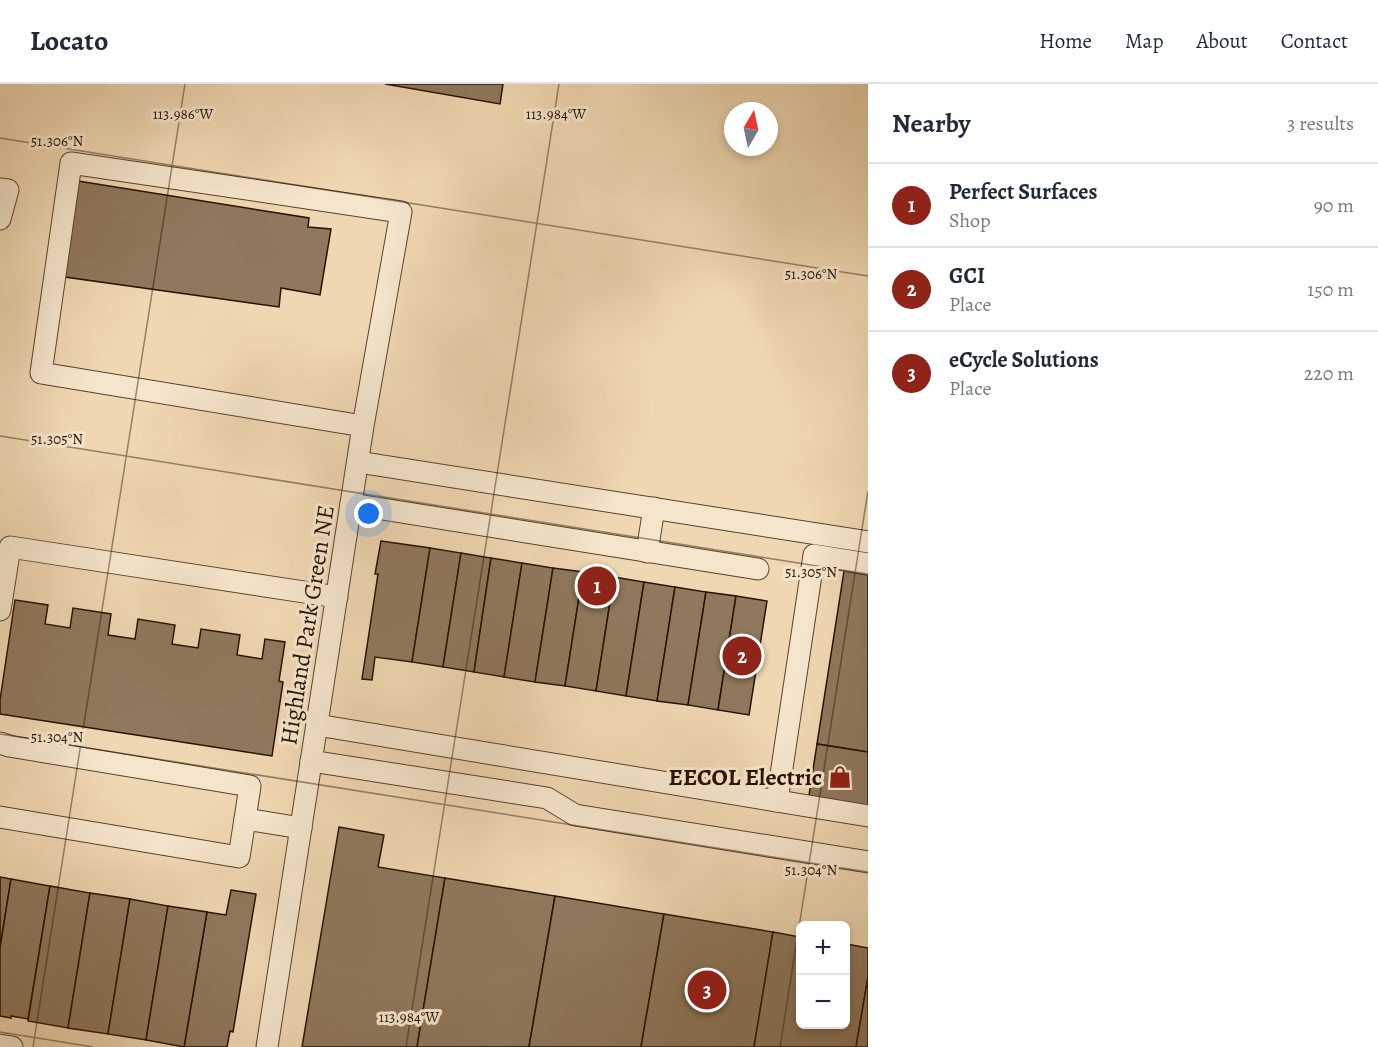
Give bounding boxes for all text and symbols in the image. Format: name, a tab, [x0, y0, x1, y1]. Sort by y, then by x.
text: Locato	[30, 22, 108, 60]
text: Home	[1039, 27, 1092, 55]
text: Map	[1125, 27, 1163, 55]
text: About	[1196, 27, 1248, 55]
text: Contact	[1281, 27, 1348, 55]
north arrow	[724, 102, 778, 156]
text: 113.986°W	[153, 104, 213, 124]
text: 113.984°W	[526, 104, 586, 124]
text: Nearby	[892, 106, 971, 141]
text: 3 results	[1287, 110, 1354, 137]
text: 51.306°N	[31, 131, 84, 151]
text: Perfect Surfaces	[949, 177, 1097, 207]
text: 1	[908, 192, 915, 219]
text: 90 m	[1314, 192, 1354, 219]
text: Shop	[949, 207, 991, 234]
text: GCI	[949, 261, 985, 291]
text: 51.306°N	[785, 264, 838, 284]
text: 2	[907, 276, 916, 303]
text: 150 m	[1307, 276, 1354, 303]
text: Place	[949, 291, 991, 318]
text: eCycle Solutions	[949, 345, 1099, 375]
text: 3	[907, 360, 916, 387]
text: 220 m	[1304, 360, 1354, 387]
text: Place	[949, 375, 991, 402]
text: 51.305°N	[31, 429, 83, 449]
your location	[354, 499, 383, 528]
street label: Highland Park Green NE	[272, 503, 342, 747]
text: 51.305°N	[785, 562, 837, 582]
pin: 1	[578, 564, 616, 608]
pin: 2	[722, 634, 762, 678]
text: 51.304°N	[31, 727, 83, 747]
place label: EECOL Electric	[669, 761, 822, 793]
shop icon: EECOL Electric	[827, 764, 853, 790]
text: 51.304°N	[785, 860, 837, 880]
map controls	[796, 921, 850, 1029]
button: +	[796, 921, 850, 975]
pin: 3	[688, 968, 726, 1012]
button: −	[796, 975, 850, 1029]
text: 113.984°W	[379, 1007, 439, 1027]

